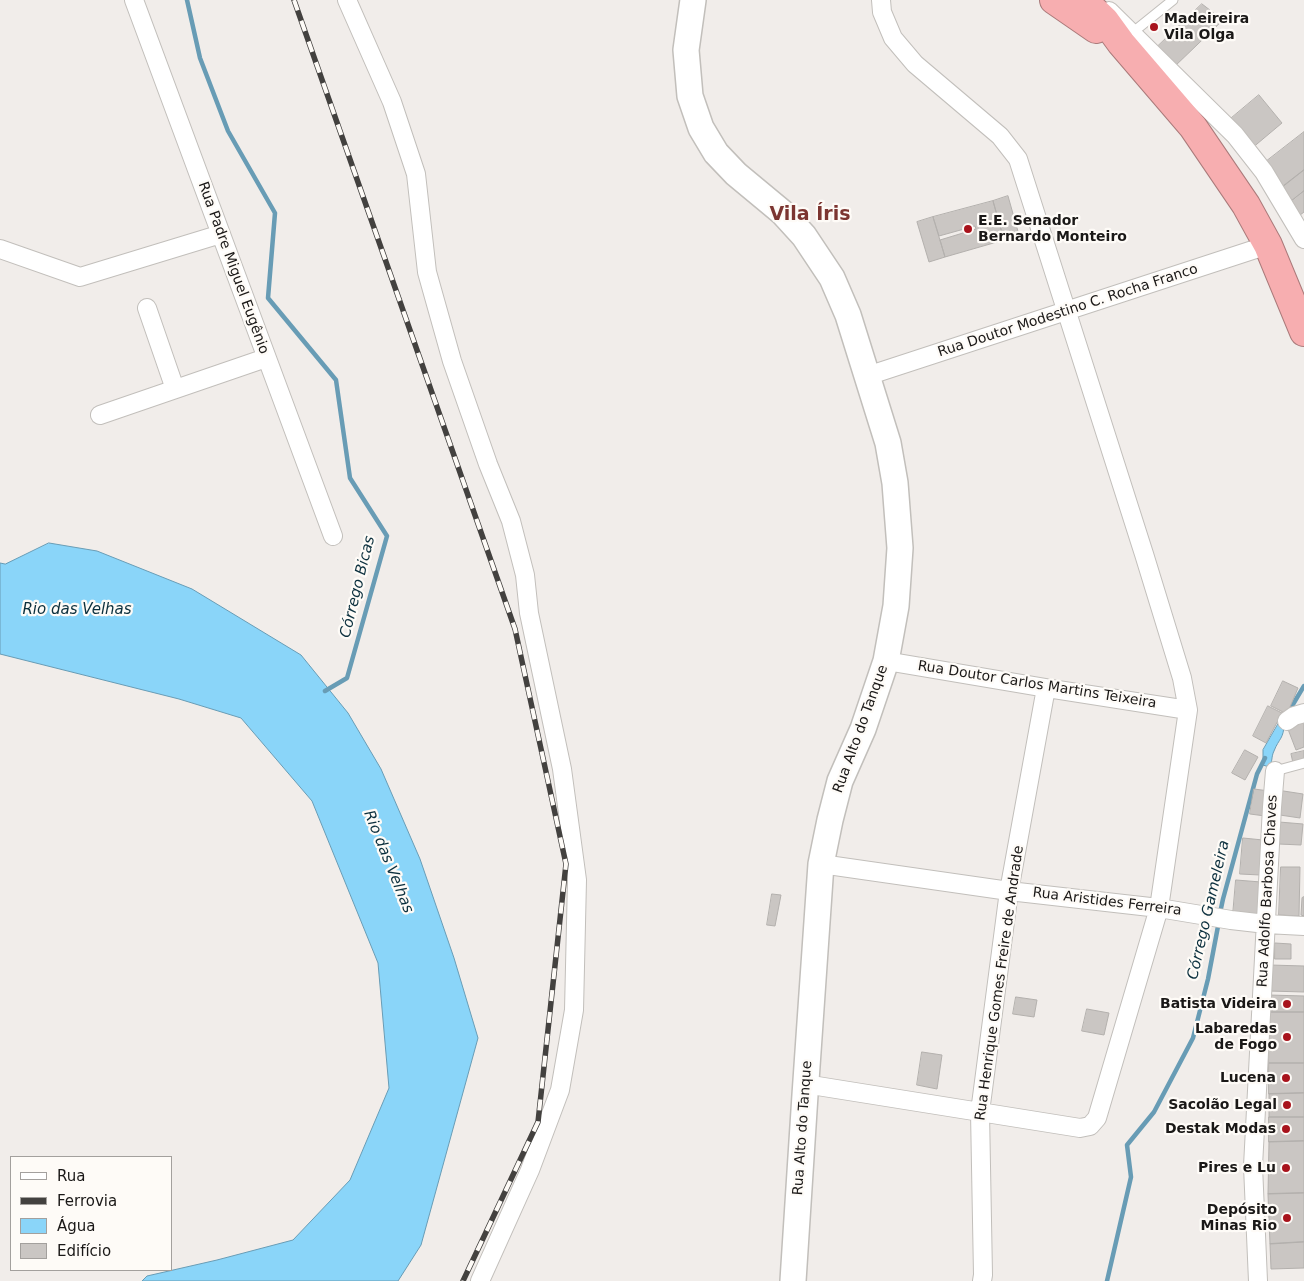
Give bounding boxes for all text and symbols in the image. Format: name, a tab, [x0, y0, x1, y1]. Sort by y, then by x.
place label: Madeireira Vila Olga	[1164, 11, 1249, 44]
marker: Madeireira Vila Olga	[1148, 21, 1160, 33]
street label: Rua Padre Miguel Eugênio	[194, 180, 272, 356]
district label: Vila Íris	[769, 204, 851, 226]
place label: E.E. Senador Bernardo Monteiro	[978, 213, 1127, 246]
marker: E.E. Senador Bernardo Monteiro	[962, 223, 974, 235]
street label: Rua Doutor Modestino C. Rocha Franco	[936, 261, 1200, 361]
water label: Córrego Bicas	[337, 534, 379, 640]
water label: Rio das Velhas	[22, 601, 132, 619]
street label: Rua Doutor Carlos Martins Teixeira	[916, 658, 1158, 712]
street label: Rua Alto do Tanque	[830, 663, 892, 795]
street label: Rua Adolfo Barbosa Chaves	[1255, 794, 1281, 988]
water label: Rio das Velhas	[359, 808, 417, 916]
water label: Córrego Gameleira	[1184, 839, 1234, 981]
street label: Rua Henrique Gomes Freire de Andrade	[972, 844, 1028, 1122]
street label: Rua Aristides Ferreira	[1032, 885, 1182, 919]
place label: Batista Videira	[1160, 996, 1277, 1012]
marker: Batista Videira	[1281, 998, 1293, 1010]
place label: Labaredas de Fogo	[1195, 1021, 1277, 1054]
marker: Labaredas de Fogo	[1281, 1031, 1293, 1043]
street label: Rua Alto do Tanque	[790, 1060, 816, 1196]
place label: Lucena	[1220, 1070, 1276, 1086]
marker: Lucena	[1280, 1072, 1292, 1084]
place label: Sacolão Legal	[1168, 1097, 1277, 1113]
marker: Sacolão Legal	[1281, 1099, 1293, 1111]
place label: Destak Modas	[1165, 1121, 1276, 1137]
marker: Destak Modas	[1280, 1123, 1292, 1135]
legend	[10, 1156, 172, 1271]
place label: Pires e Lu	[1198, 1160, 1276, 1176]
marker: Pires e Lu	[1280, 1162, 1292, 1174]
text: Rua	[57, 1167, 85, 1185]
text: Ferrovia	[57, 1192, 117, 1210]
place label: Depósito Minas Rio	[1200, 1202, 1277, 1234]
marker: Depósito Minas Rio	[1281, 1212, 1293, 1224]
text: Água	[57, 1217, 95, 1235]
text: Edifício	[57, 1242, 111, 1260]

